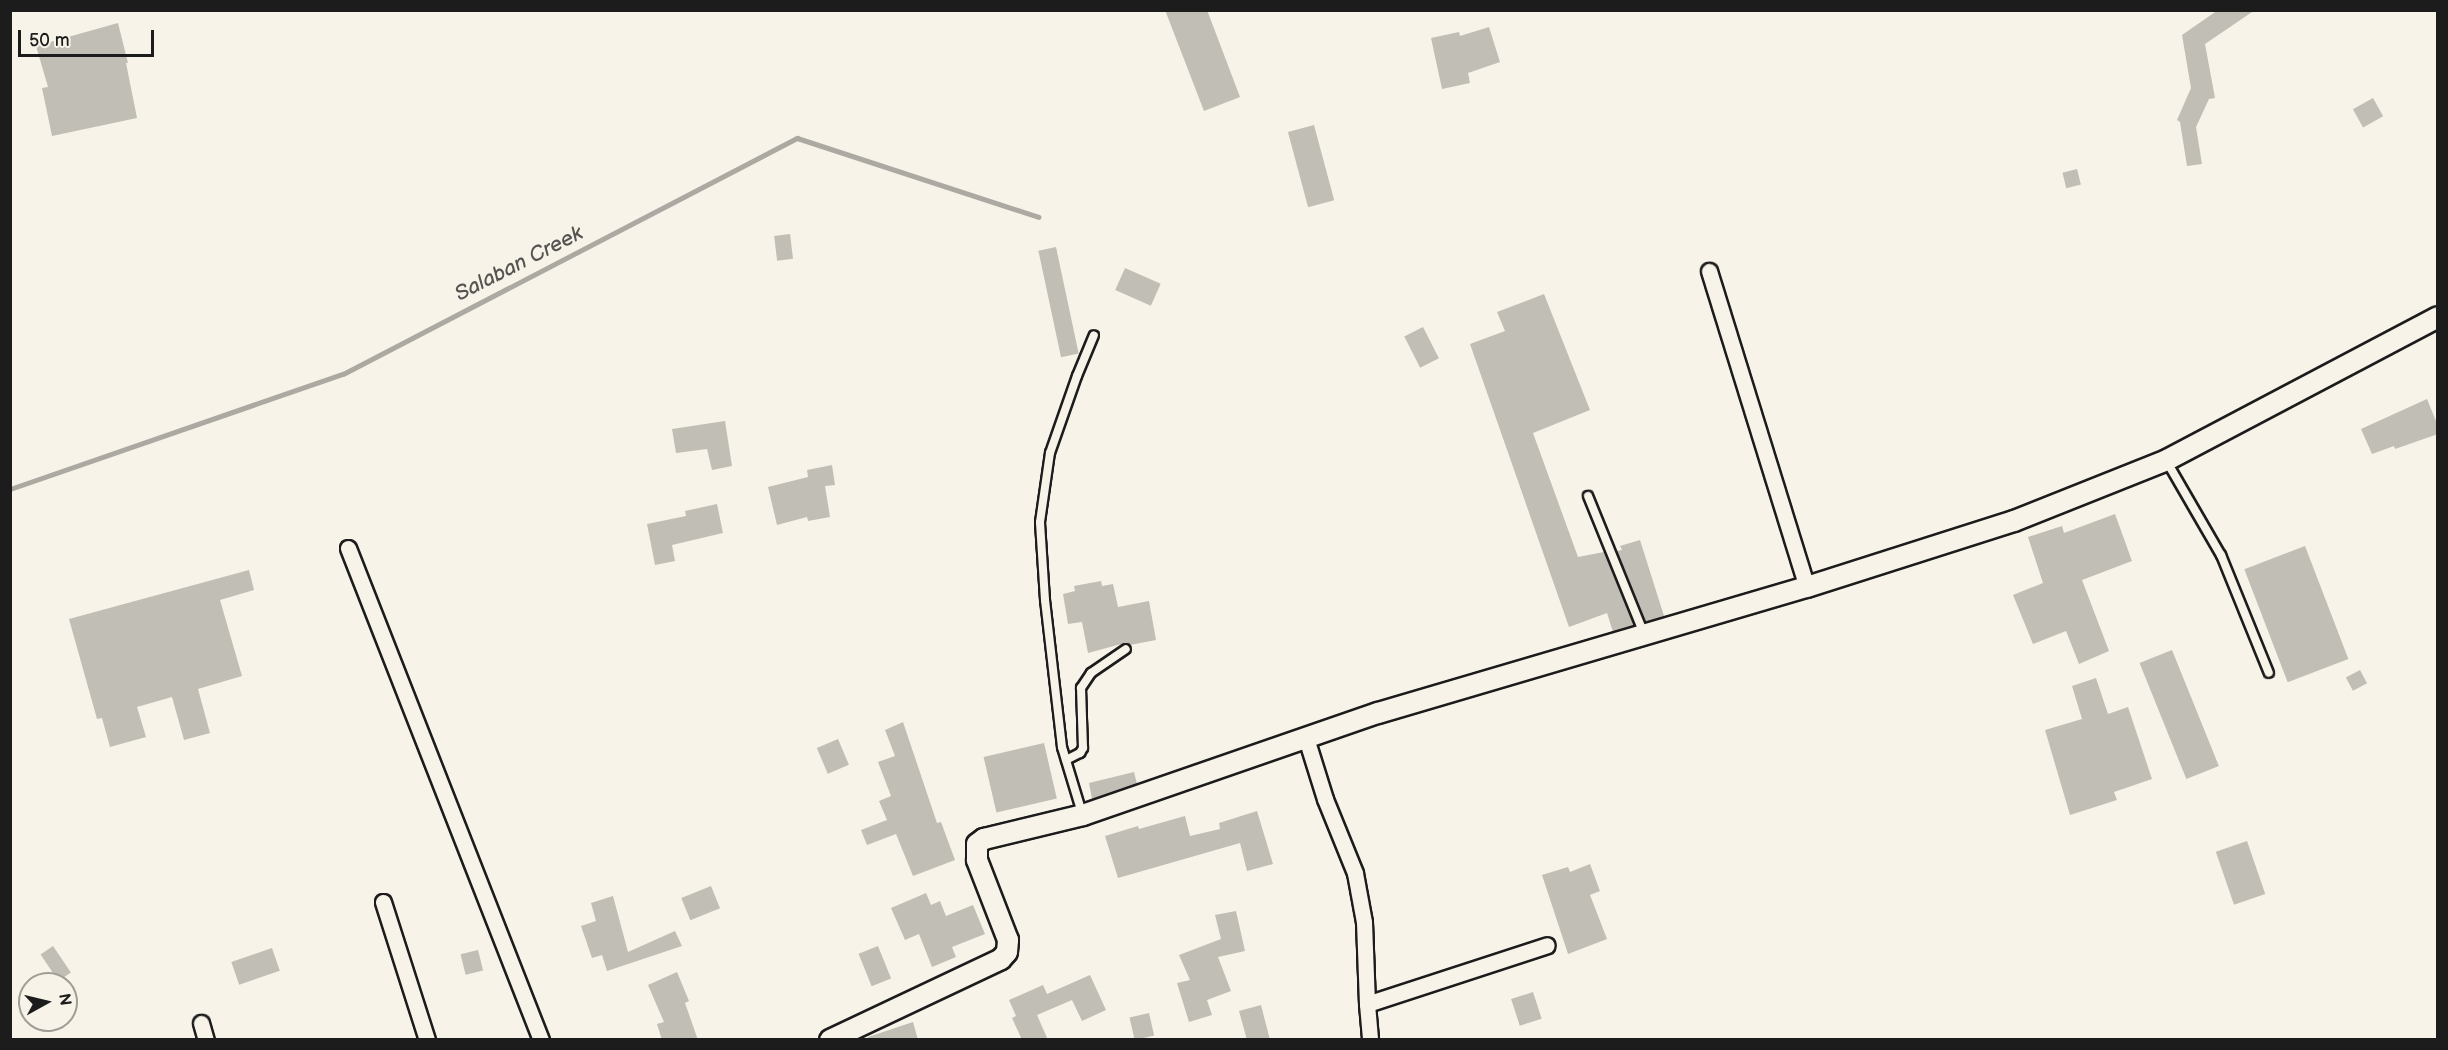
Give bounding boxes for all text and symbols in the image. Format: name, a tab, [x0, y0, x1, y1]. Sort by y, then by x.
scale bar	[21, 18, 158, 56]
text: 50 m	[29, 30, 70, 51]
water label: Salaban Creek	[451, 221, 587, 307]
north arrow	[18, 972, 78, 1032]
text: N	[54, 992, 75, 1007]

